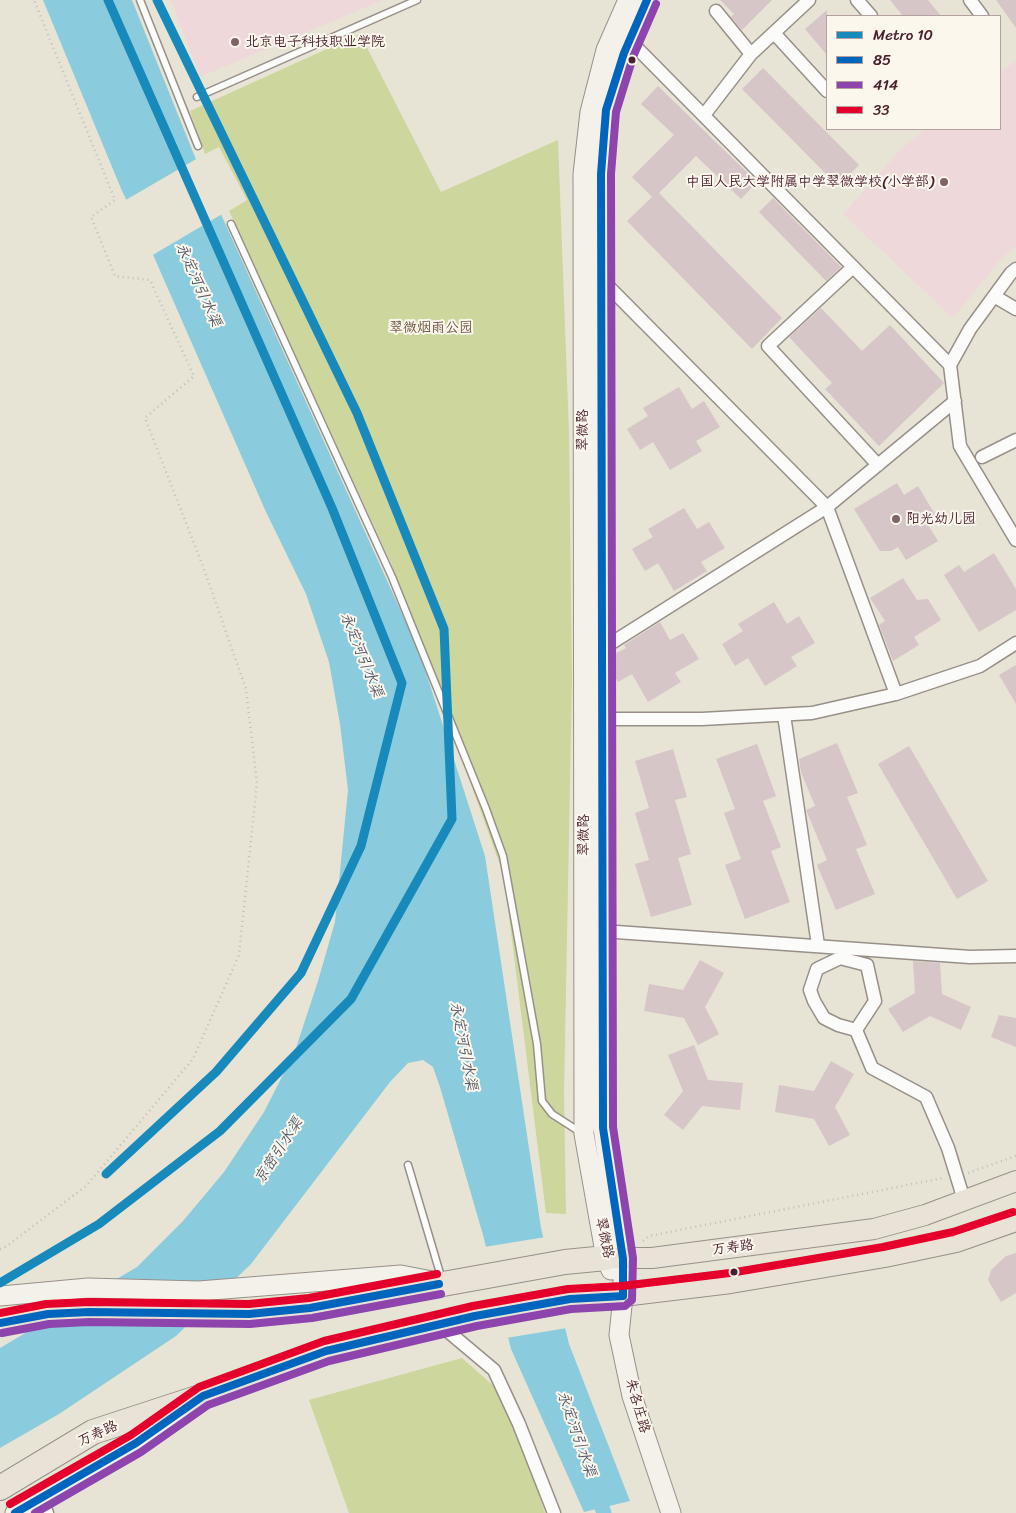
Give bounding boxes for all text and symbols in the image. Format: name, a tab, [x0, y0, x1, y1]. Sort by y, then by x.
legend	[826, 15, 1001, 130]
text: Metro 10	[873, 22, 933, 48]
place label: 北京电子科技职业学院	[245, 34, 385, 50]
marker: 北京电子科技职业学院	[229, 36, 241, 48]
text: 85	[873, 47, 891, 73]
unlabelled marker	[627, 55, 637, 65]
text: 414	[873, 72, 898, 98]
text: 33	[873, 97, 889, 123]
place label: 中国人民大学附属中学翠微学校(小学部)	[686, 174, 934, 190]
marker: 中国人民大学附属中学翠微学校(小学部)	[938, 176, 950, 188]
water label: 永定河引水渠	[171, 240, 225, 330]
park label: 翠微烟雨公园	[389, 320, 473, 336]
street label: 翠微路	[575, 409, 591, 451]
place label: 阳光幼儿园	[906, 511, 976, 527]
marker: 阳光幼儿园	[890, 513, 902, 525]
water label: 永定河引水渠	[336, 610, 386, 700]
street label: 翠微路	[576, 814, 592, 856]
water label: 永定河引水渠	[446, 1000, 480, 1092]
water label: 京密引水渠	[251, 1115, 307, 1187]
street label: 翠微路	[591, 1216, 617, 1260]
street label: 万寿路	[711, 1237, 755, 1259]
unlabelled marker	[729, 1267, 739, 1277]
street label: 朱各庄路	[621, 1377, 653, 1435]
water label: 永定河引水渠	[553, 1389, 599, 1479]
street label: 万寿路	[75, 1418, 121, 1450]

